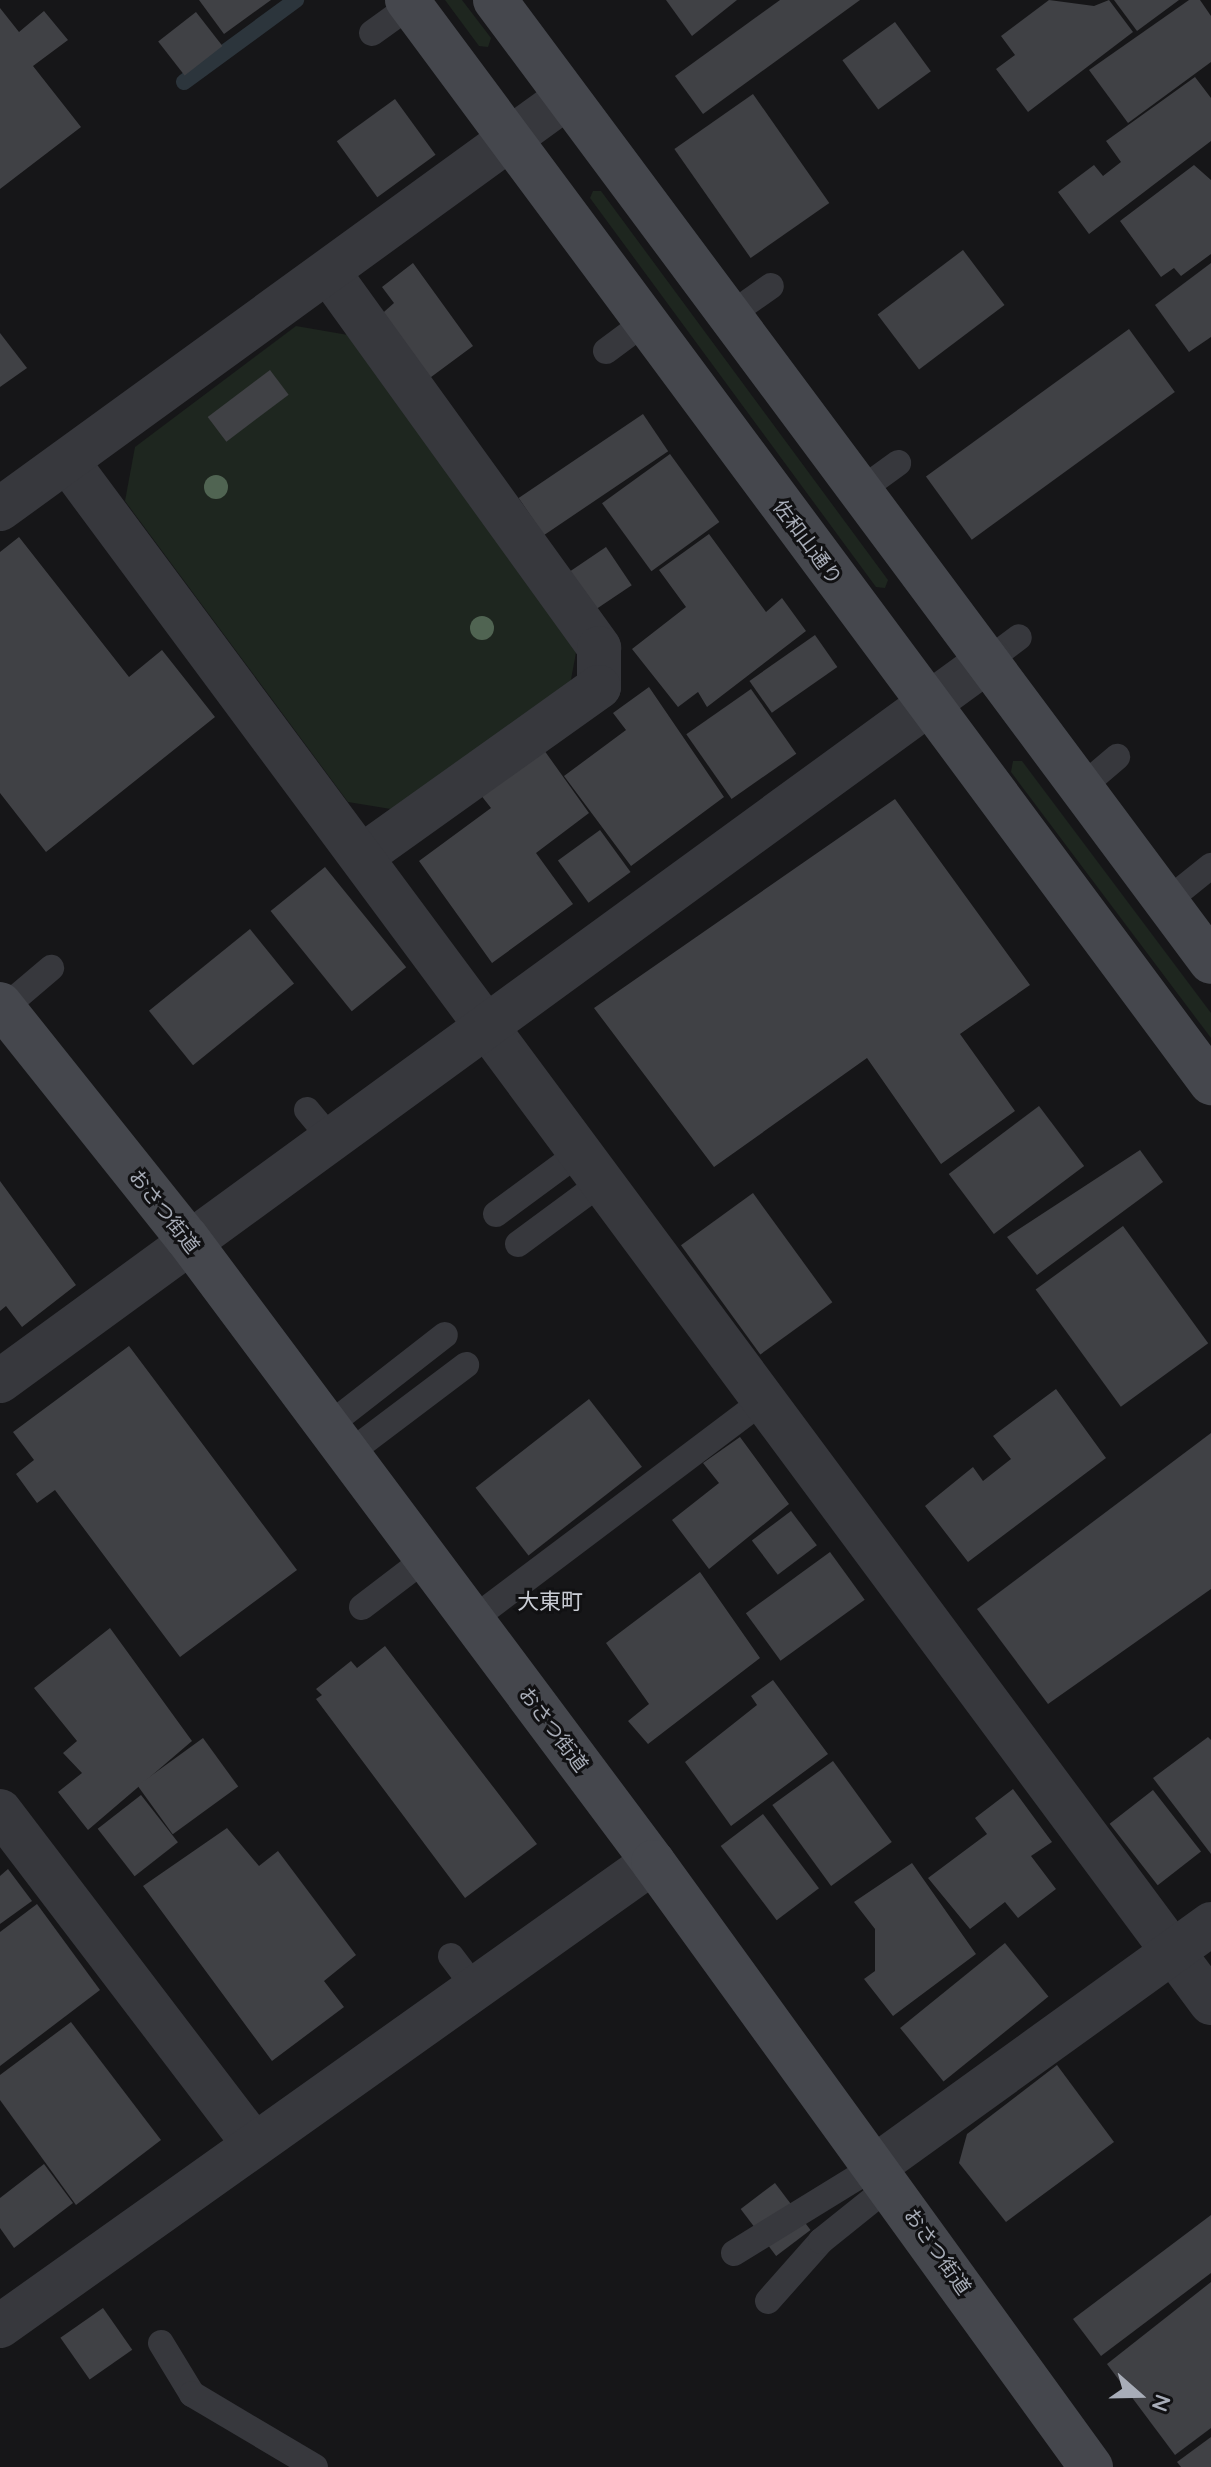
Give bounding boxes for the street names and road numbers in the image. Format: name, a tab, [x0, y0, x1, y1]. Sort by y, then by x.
street label: 佐和山通り	[768, 495, 848, 589]
street label: おさつ街道	[125, 1164, 205, 1258]
street label: おさつ街道	[514, 1682, 594, 1776]
street label: おさつ街道	[899, 2203, 977, 2299]

